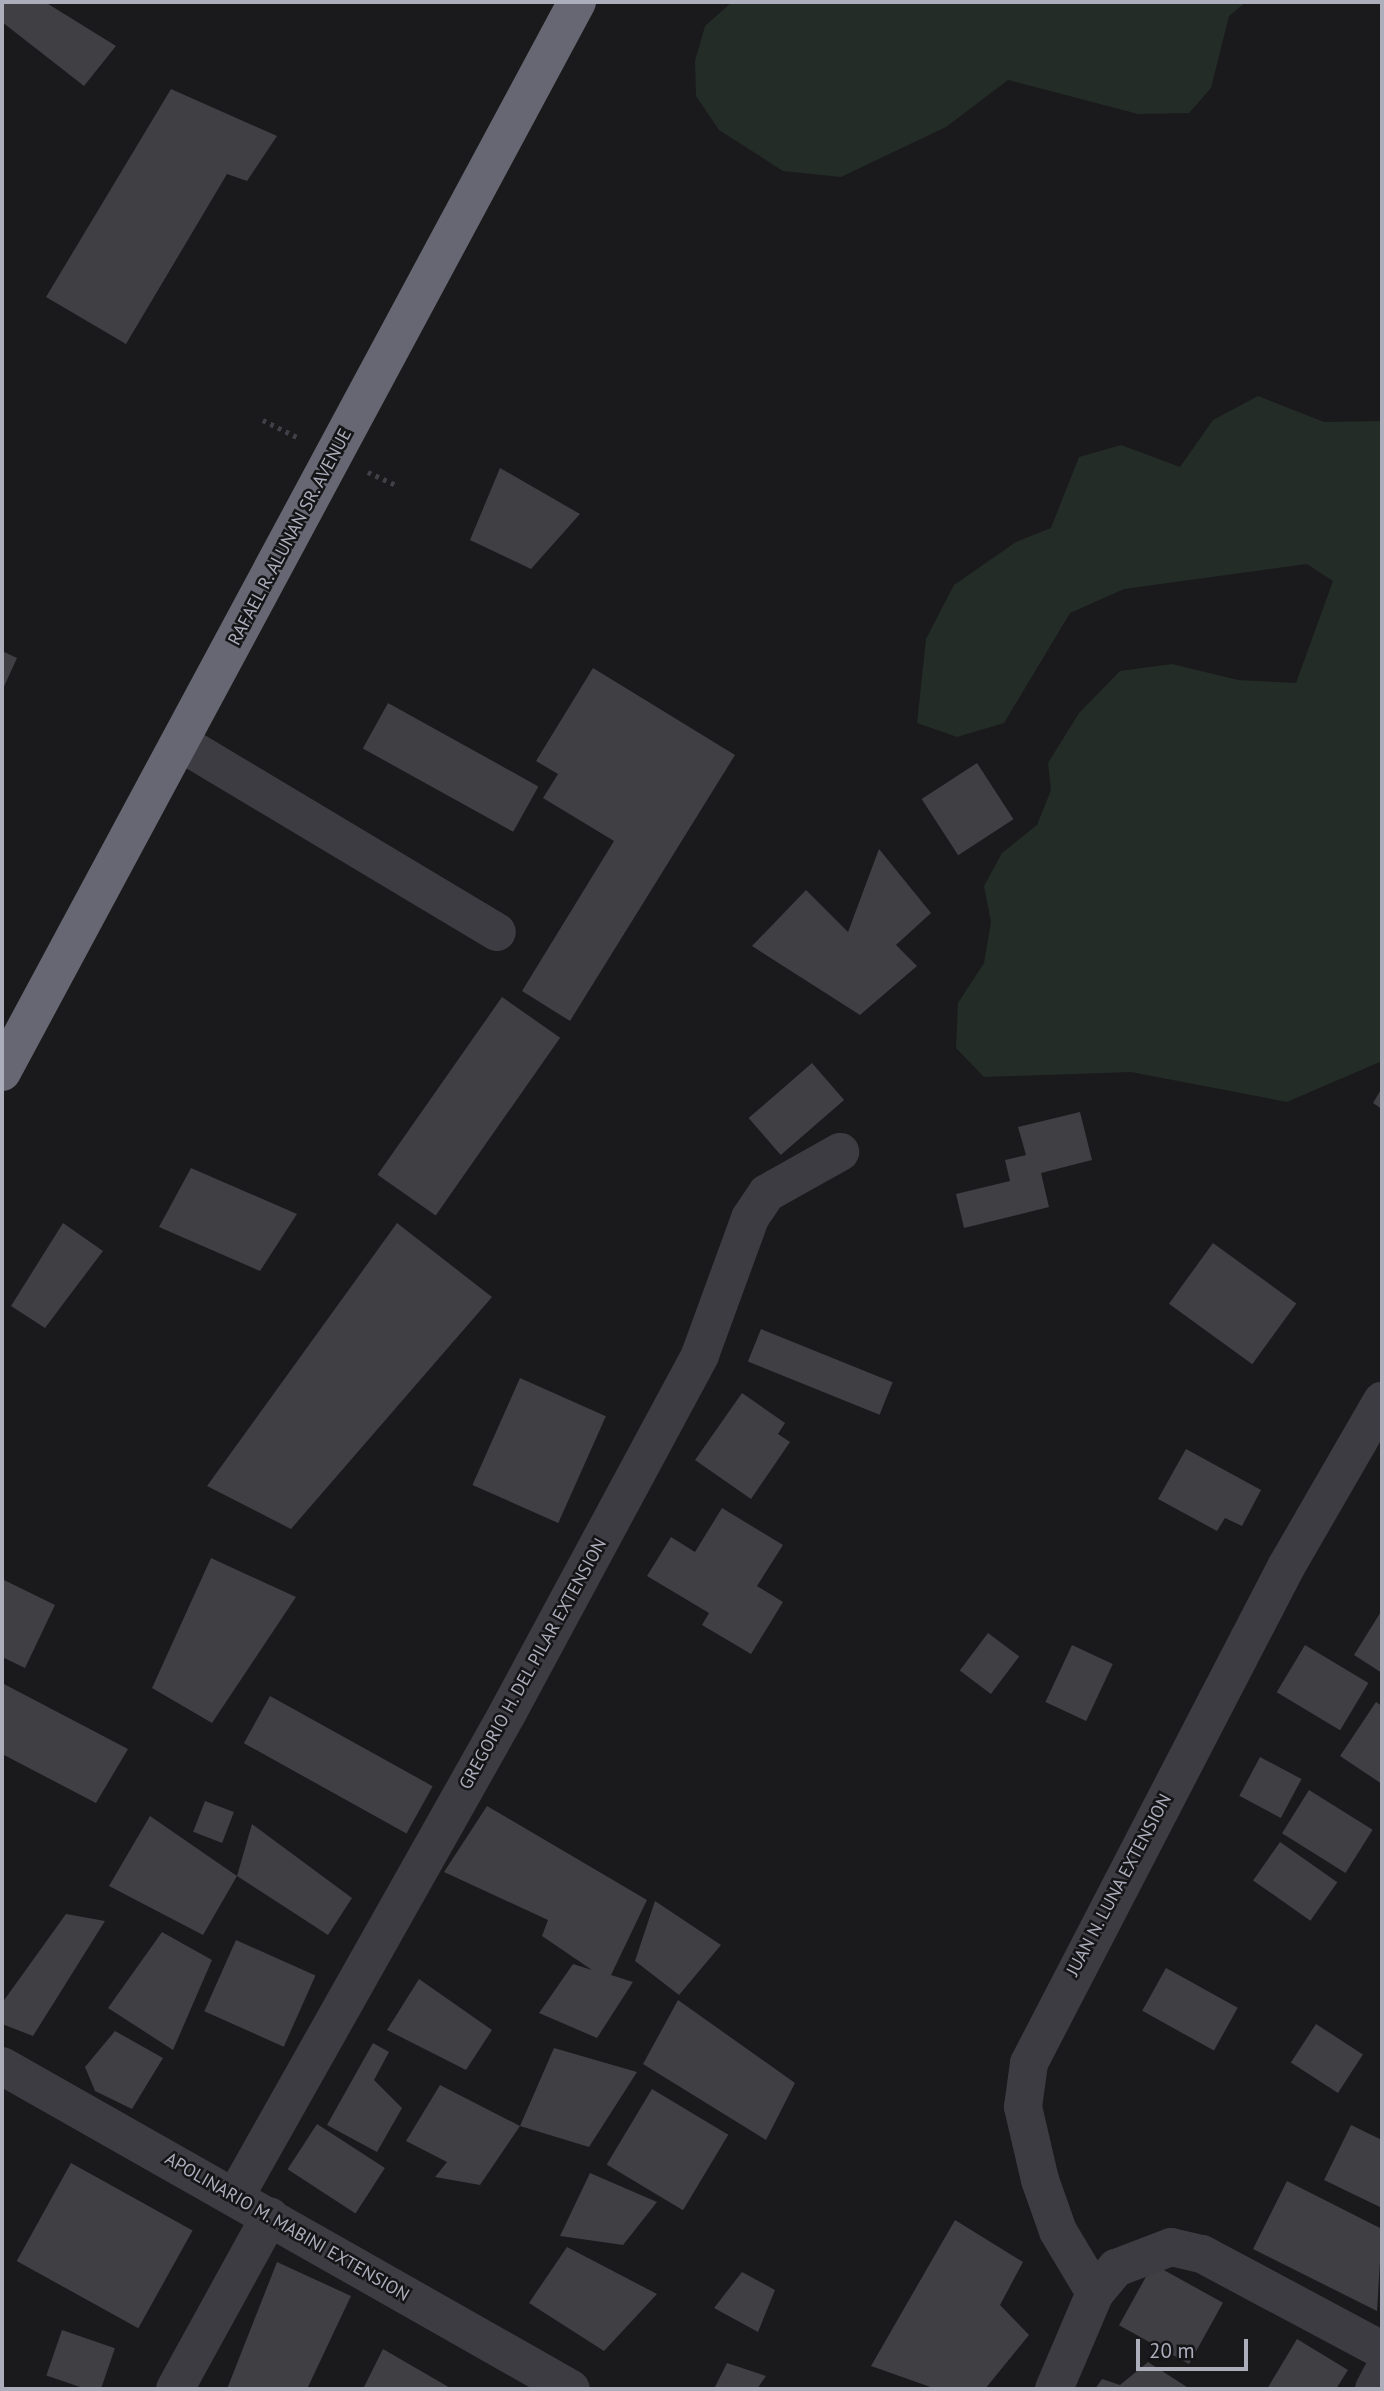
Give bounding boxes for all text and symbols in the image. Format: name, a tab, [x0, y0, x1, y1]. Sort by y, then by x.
street label: RAFAEL R. ALUNAN SR. AVENUE	[223, 423, 357, 651]
street label: GREGORIO H. DEL PILAR EXTENSION	[454, 1534, 612, 1794]
street label: JUAN N. LUNA EXTENSION	[1061, 1789, 1177, 1981]
street label: APOLINARIO M. MABINI EXTENSION	[161, 2148, 413, 2306]
scale bar	[1139, 2324, 1251, 2368]
text: 20 m	[1149, 2337, 1195, 2364]

